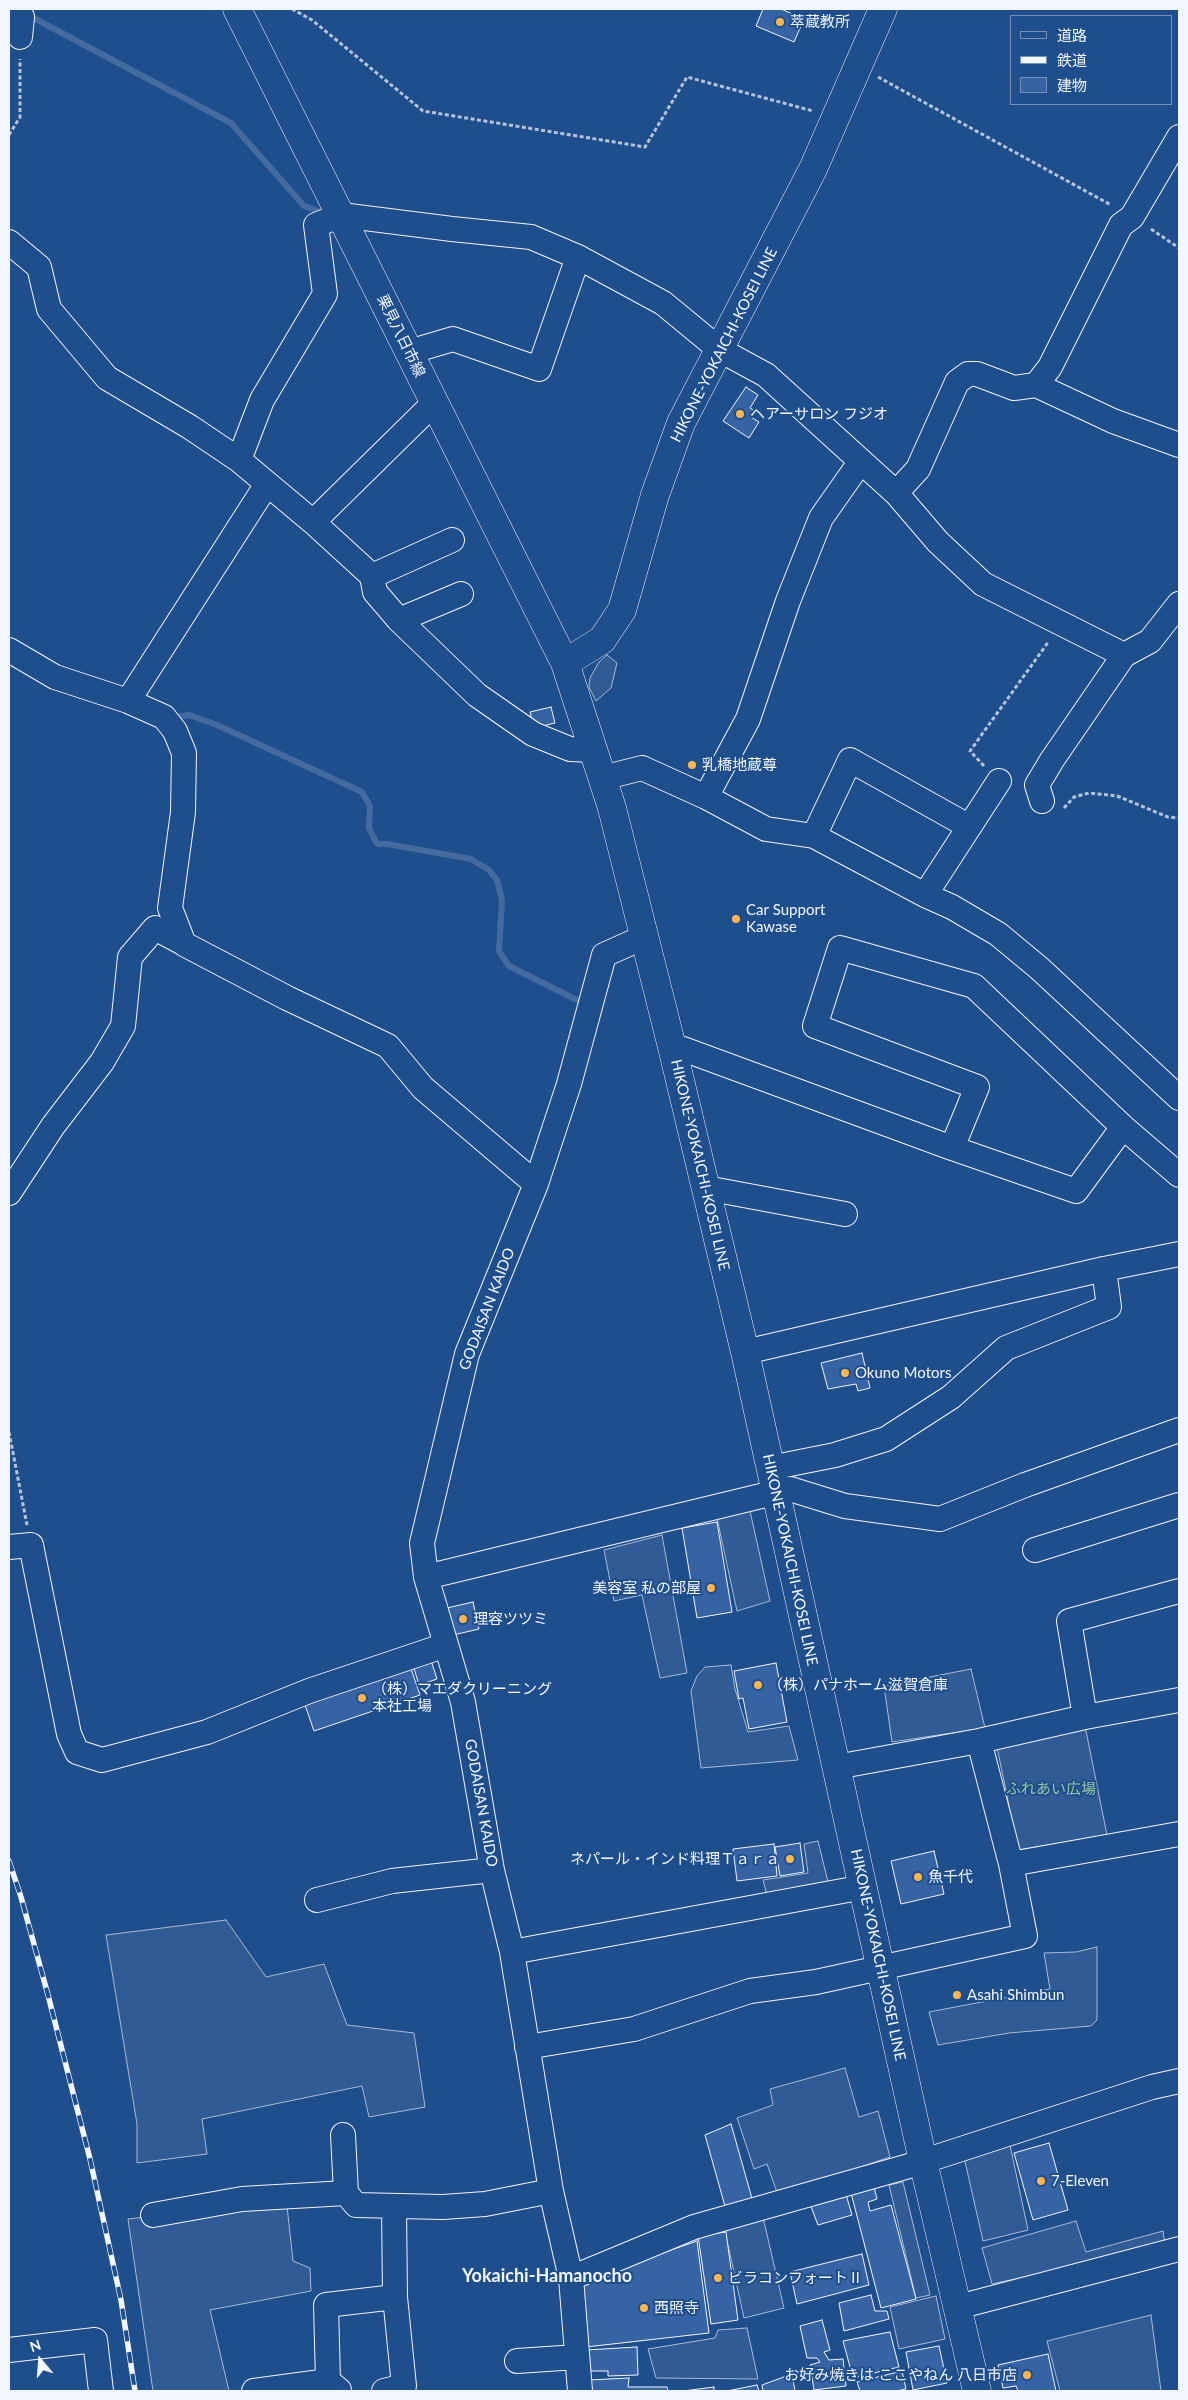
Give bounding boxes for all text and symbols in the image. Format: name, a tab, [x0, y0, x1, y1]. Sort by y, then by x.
place label: 萃蔵教所	[790, 13, 850, 31]
legend	[1010, 15, 1173, 105]
marker: 萃蔵教所	[774, 16, 786, 28]
text: 道路	[1057, 26, 1087, 44]
text: 鉄道	[1057, 51, 1087, 69]
text: 建物	[1057, 76, 1087, 94]
street label: HIKONE-YOKAICHI-KOSEI LINE	[667, 245, 781, 445]
street label: 栗見八日市線	[373, 292, 429, 380]
place label: ヘアーサロン フジオ	[750, 405, 888, 423]
marker: ヘアーサロン フジオ	[734, 408, 746, 420]
place label: 乳橋地蔵尊	[702, 756, 777, 774]
marker: 乳橋地蔵尊	[686, 759, 698, 771]
place label: Car Support Kawase	[746, 901, 825, 936]
marker: Car Support Kawase	[730, 913, 742, 925]
street label: HIKONE-YOKAICHI-KOSEI LINE	[667, 1058, 733, 1272]
street label: GODAISAN KAIDO	[455, 1245, 519, 1373]
place label: Okuno Motors	[855, 1364, 951, 1382]
marker: Okuno Motors	[839, 1367, 851, 1379]
street label: HIKONE-YOKAICHI-KOSEI LINE	[759, 1452, 821, 1668]
place label: 美容室 私の部屋	[592, 1579, 701, 1597]
marker: 美容室 私の部屋	[705, 1582, 717, 1594]
place label: 理容ツツミ	[473, 1610, 548, 1628]
marker: 理容ツツミ	[457, 1613, 469, 1625]
place label: （株）パナホーム滋賀倉庫	[768, 1676, 948, 1694]
marker: （株）パナホーム滋賀倉庫	[752, 1679, 764, 1691]
place label: （株）マエダクリーニング 本社工場	[372, 1680, 552, 1715]
marker: （株）マエダクリーニング 本社工場	[356, 1692, 368, 1704]
street label: GODAISAN KAIDO	[461, 1738, 501, 1868]
park label: ふれあい広場	[1006, 1780, 1096, 1798]
street label: HIKONE-YOKAICHI-KOSEI LINE	[847, 1847, 909, 2063]
place label: ネパール・インド料理Ｔａｒａ	[570, 1850, 780, 1868]
marker: ネパール・インド料理Ｔａｒａ	[784, 1853, 796, 1865]
place label: 魚千代	[928, 1868, 973, 1886]
marker: 魚千代	[912, 1871, 924, 1883]
place label: Asahi Shimbun	[967, 1986, 1064, 2004]
marker: Asahi Shimbun	[951, 1989, 963, 2001]
place label: 7-Eleven	[1051, 2172, 1109, 2190]
marker: 7-Eleven	[1035, 2175, 1047, 2187]
district label: Yokaichi-Hamanocho	[462, 2265, 632, 2287]
place label: ビラコンフォートⅡ	[728, 2269, 863, 2287]
marker: ビラコンフォートⅡ	[712, 2272, 724, 2284]
place label: 西照寺	[654, 2299, 699, 2317]
marker: 西照寺	[638, 2302, 650, 2314]
north arrow	[15, 2335, 65, 2385]
text: N	[27, 2336, 43, 2355]
place label: お好み焼きは ここやねん 八日市店	[784, 2366, 1017, 2384]
marker: お好み焼きは ここやねん 八日市店	[1021, 2369, 1033, 2381]

